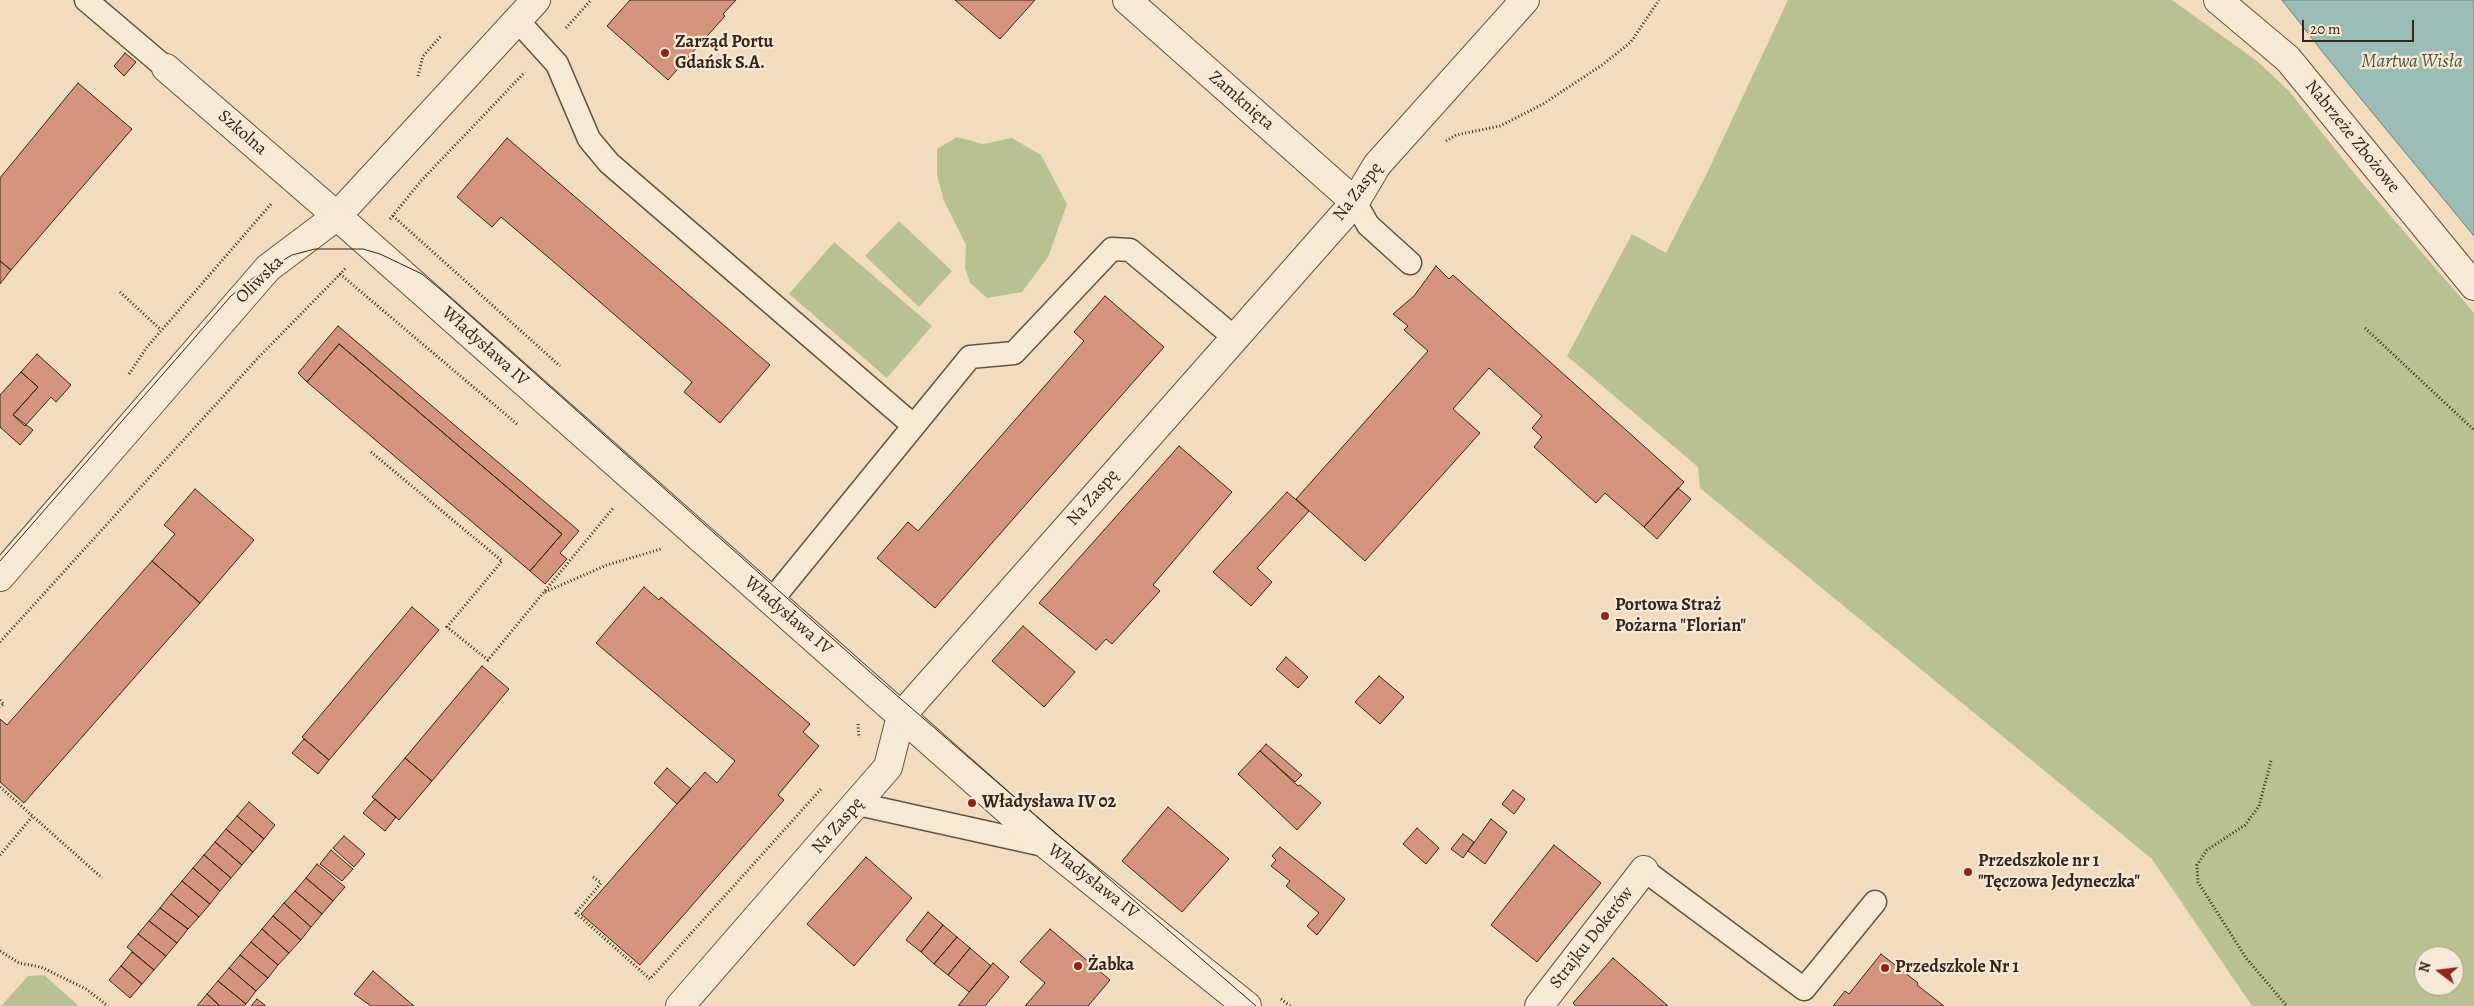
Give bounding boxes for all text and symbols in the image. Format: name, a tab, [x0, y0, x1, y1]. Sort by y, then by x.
scale bar	[2304, 10, 2416, 42]
text: 20 m	[2310, 19, 2341, 39]
place label: Zarząd Portu Gdańsk S.A.	[675, 32, 773, 74]
marker: Zarząd Portu Gdańsk S.A.	[659, 47, 671, 59]
water label: Martwa Wisła	[2361, 51, 2463, 73]
street label: Zamknięta	[1204, 67, 1278, 135]
street label: Nabrzeże Zbożowe	[2300, 76, 2404, 198]
street label: Szkolna	[213, 106, 271, 160]
street label: Na Zaspę	[1329, 158, 1387, 226]
street label: Oliwska	[232, 252, 288, 308]
street label: Władysława IV	[437, 302, 533, 392]
street label: Na Zaspę	[1063, 465, 1123, 531]
street label: Władysława IV	[740, 572, 836, 660]
place label: Portowa Straż Pożarna "Florian"	[1615, 595, 1746, 638]
marker: Portowa Straż Pożarna "Florian"	[1599, 610, 1611, 622]
place label: Władysława IV 02	[982, 792, 1116, 814]
street label: Na Zaspę	[808, 793, 868, 859]
marker: Władysława IV 02	[966, 797, 978, 809]
street label: Władysława IV	[1043, 840, 1143, 924]
place label: Przedszkole nr 1 "Tęczowa Jedyneczka"	[1978, 851, 2140, 894]
marker: Przedszkole nr 1 "Tęczowa Jedyneczka"	[1962, 866, 1974, 878]
street label: Strajku Dokerów	[1545, 883, 1639, 993]
north arrow	[2414, 946, 2464, 996]
place label: Żabka	[1088, 955, 1134, 977]
place label: Przedszkole Nr 1	[1895, 957, 2019, 979]
marker: Żabka	[1072, 960, 1084, 972]
text: N	[2414, 960, 2435, 975]
marker: Przedszkole Nr 1	[1879, 962, 1891, 974]

